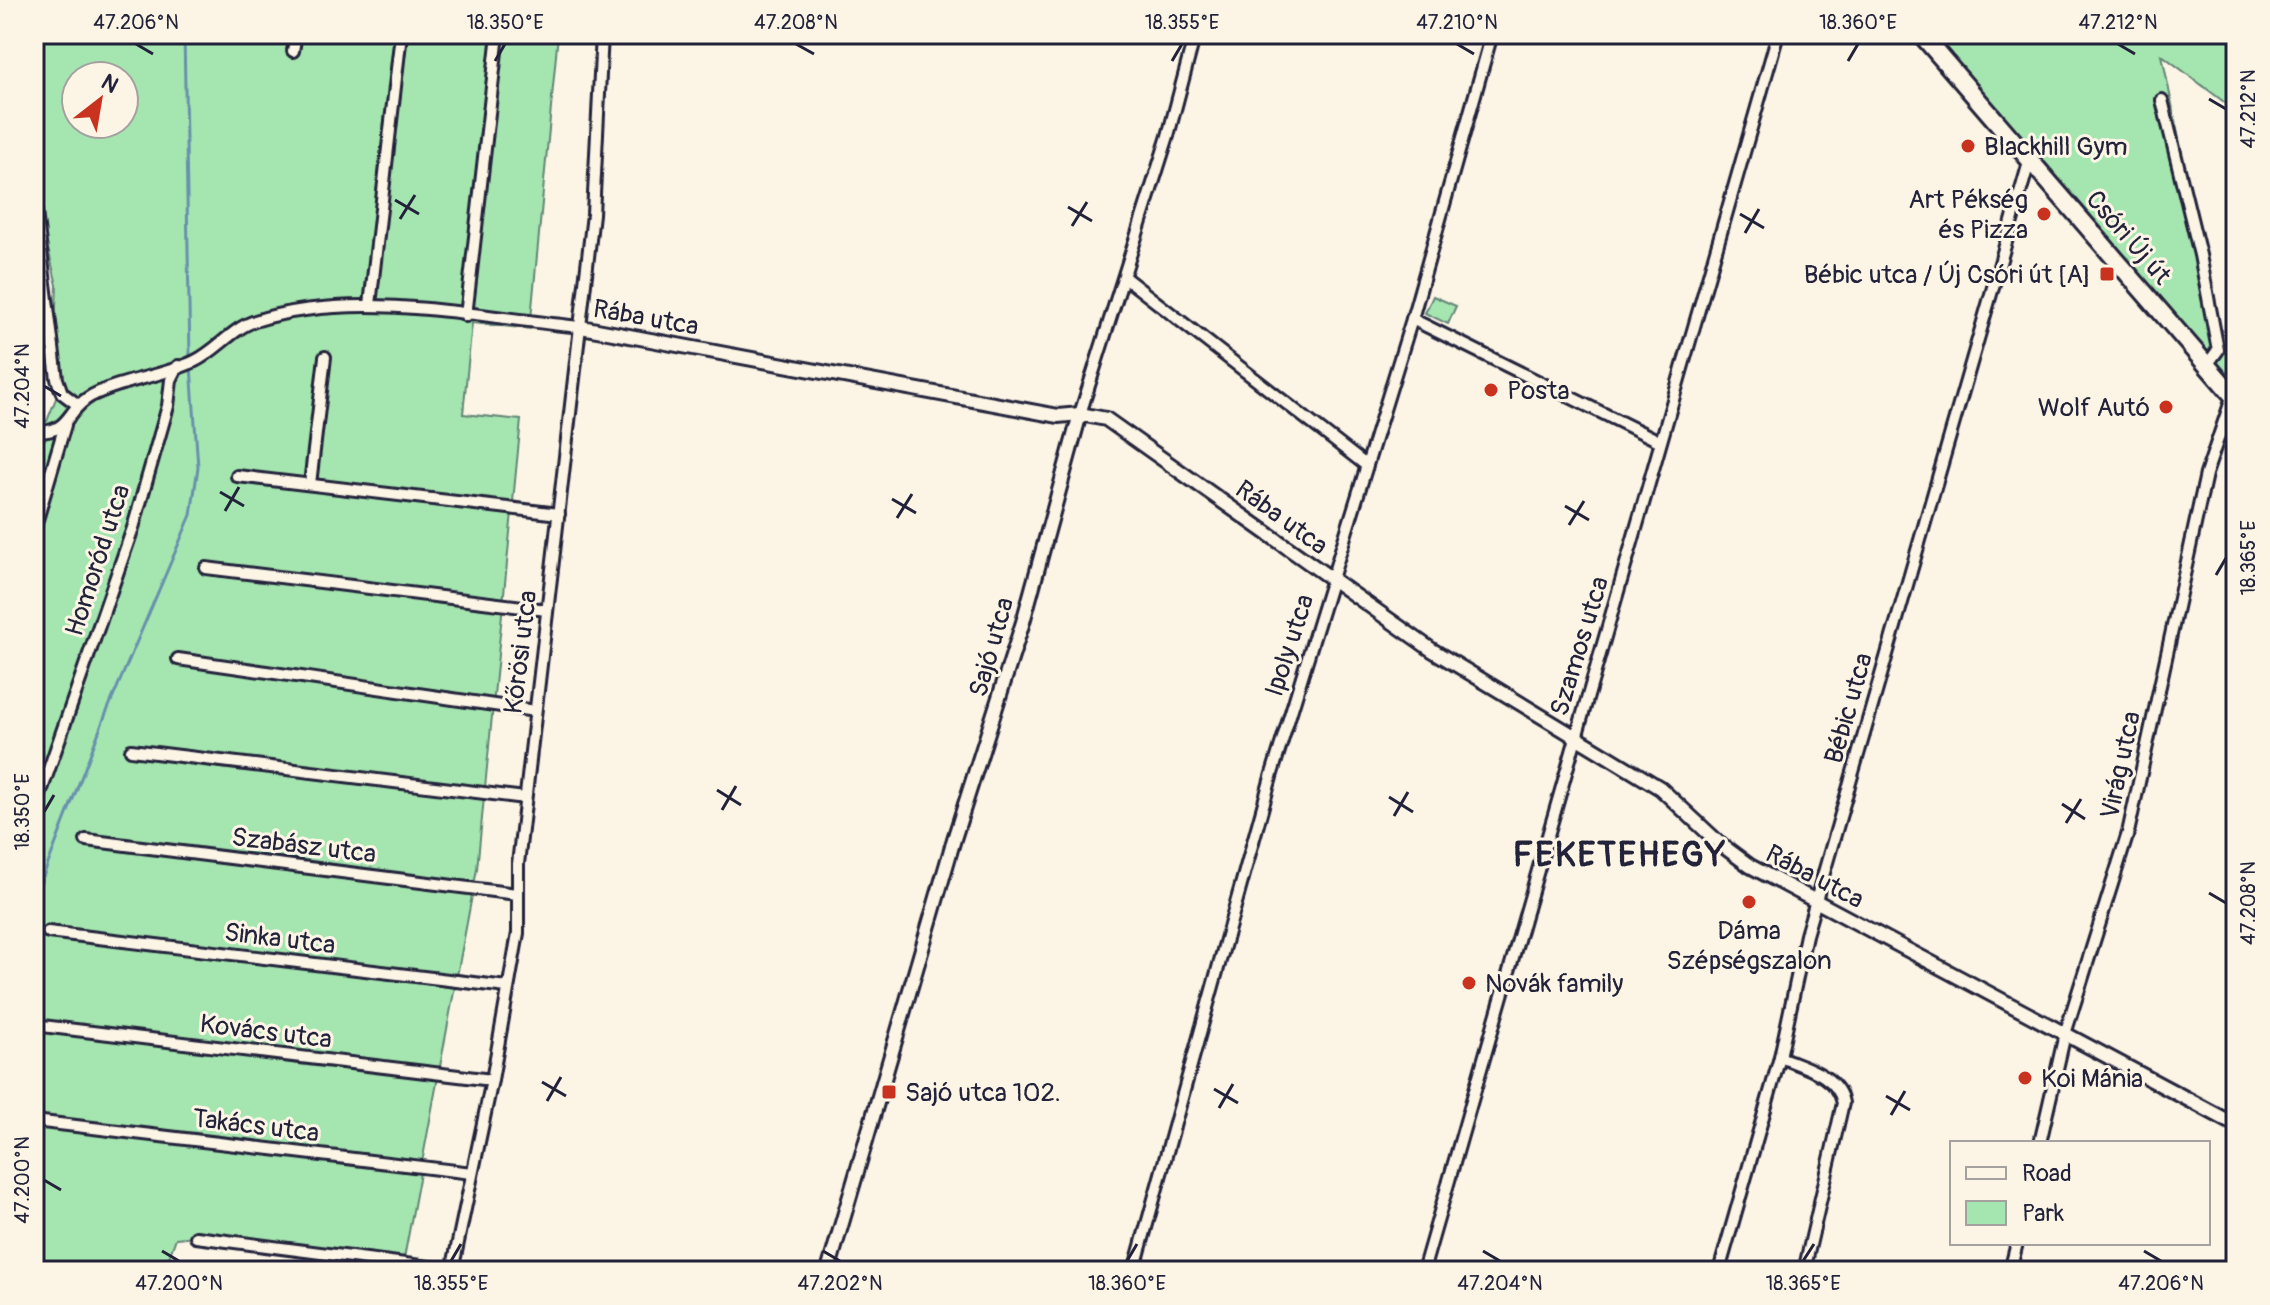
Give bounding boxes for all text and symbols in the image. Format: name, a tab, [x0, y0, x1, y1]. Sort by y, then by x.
text: 47.206°N	[93, 10, 179, 35]
text: 18.350°E	[466, 10, 544, 35]
text: 47.208°N	[754, 10, 838, 35]
text: 18.355°E	[1145, 10, 1219, 35]
text: 47.210°N	[1416, 10, 1498, 35]
text: 18.360°E	[1819, 10, 1897, 35]
text: 47.212°N	[2078, 10, 2158, 35]
north arrow	[60, 60, 140, 140]
text: N	[96, 68, 123, 100]
text: 47.212°N	[2236, 69, 2261, 149]
place label: Blackhill Gym	[1984, 131, 2128, 163]
marker: Blackhill Gym	[1959, 137, 1977, 155]
place label: Art Pékség és Pizza	[1908, 184, 2028, 246]
street label: Csóri Új út	[2079, 184, 2178, 292]
marker: Art Pékség és Pizza	[2035, 205, 2053, 223]
place label: Bébic utca / Új Csóri út [A]	[1804, 259, 2091, 291]
marker: Bébic utca / Új Csóri út [A]	[2098, 265, 2116, 283]
street label: Rába utca	[591, 293, 701, 343]
text: 47.204°N	[10, 343, 35, 429]
place label: Posta	[1507, 375, 1570, 407]
marker: Posta	[1482, 381, 1500, 399]
place label: Wolf Autó	[2038, 392, 2150, 424]
marker: Wolf Autó	[2157, 398, 2175, 416]
street label: Rába utca	[1229, 474, 1334, 562]
street label: Homoród utca	[58, 480, 137, 640]
text: 18.365°E	[2236, 520, 2261, 596]
street label: Szamos utca	[1544, 573, 1616, 720]
street label: Kőrösi utca	[498, 589, 544, 716]
street label: Ipoly utca	[1258, 590, 1321, 700]
street label: Sajó utca	[963, 594, 1021, 701]
street label: Bébic utca	[1818, 649, 1880, 767]
street label: Virág utca	[2094, 708, 2148, 822]
text: 18.350°E	[10, 773, 35, 851]
street label: Szabász utca	[230, 821, 378, 871]
district label: FEKETEHEGY	[1513, 834, 1727, 877]
street label: Rába utca	[1760, 838, 1869, 916]
text: 47.208°N	[2236, 861, 2261, 945]
marker: Dáma Szépségszalon	[1740, 893, 1758, 911]
place label: Dáma Szépségszalon	[1666, 915, 1832, 977]
street label: Sinka utca	[223, 916, 337, 962]
place label: Novák family	[1485, 968, 1623, 1000]
marker: Novák family	[1460, 974, 1478, 992]
street label: Kovács utca	[198, 1008, 334, 1056]
place label: Koi Mánia	[2041, 1063, 2143, 1095]
marker: Koi Mánia	[2016, 1069, 2034, 1087]
place label: Sajó utca 102.	[905, 1077, 1061, 1109]
marker: Sajó utca 102.	[880, 1083, 898, 1101]
street label: Takács utca	[191, 1102, 321, 1150]
text: 47.200°N	[10, 1136, 35, 1224]
legend	[1950, 1141, 2210, 1245]
text: Road	[2022, 1159, 2072, 1188]
text: Park	[2022, 1199, 2064, 1228]
text: 47.200°N	[135, 1271, 223, 1296]
text: 18.355°E	[414, 1271, 488, 1296]
text: 47.202°N	[798, 1271, 882, 1296]
text: 18.360°E	[1088, 1271, 1166, 1296]
text: 47.204°N	[1457, 1271, 1543, 1296]
text: 18.365°E	[1765, 1271, 1841, 1296]
text: 47.206°N	[2118, 1271, 2204, 1296]

